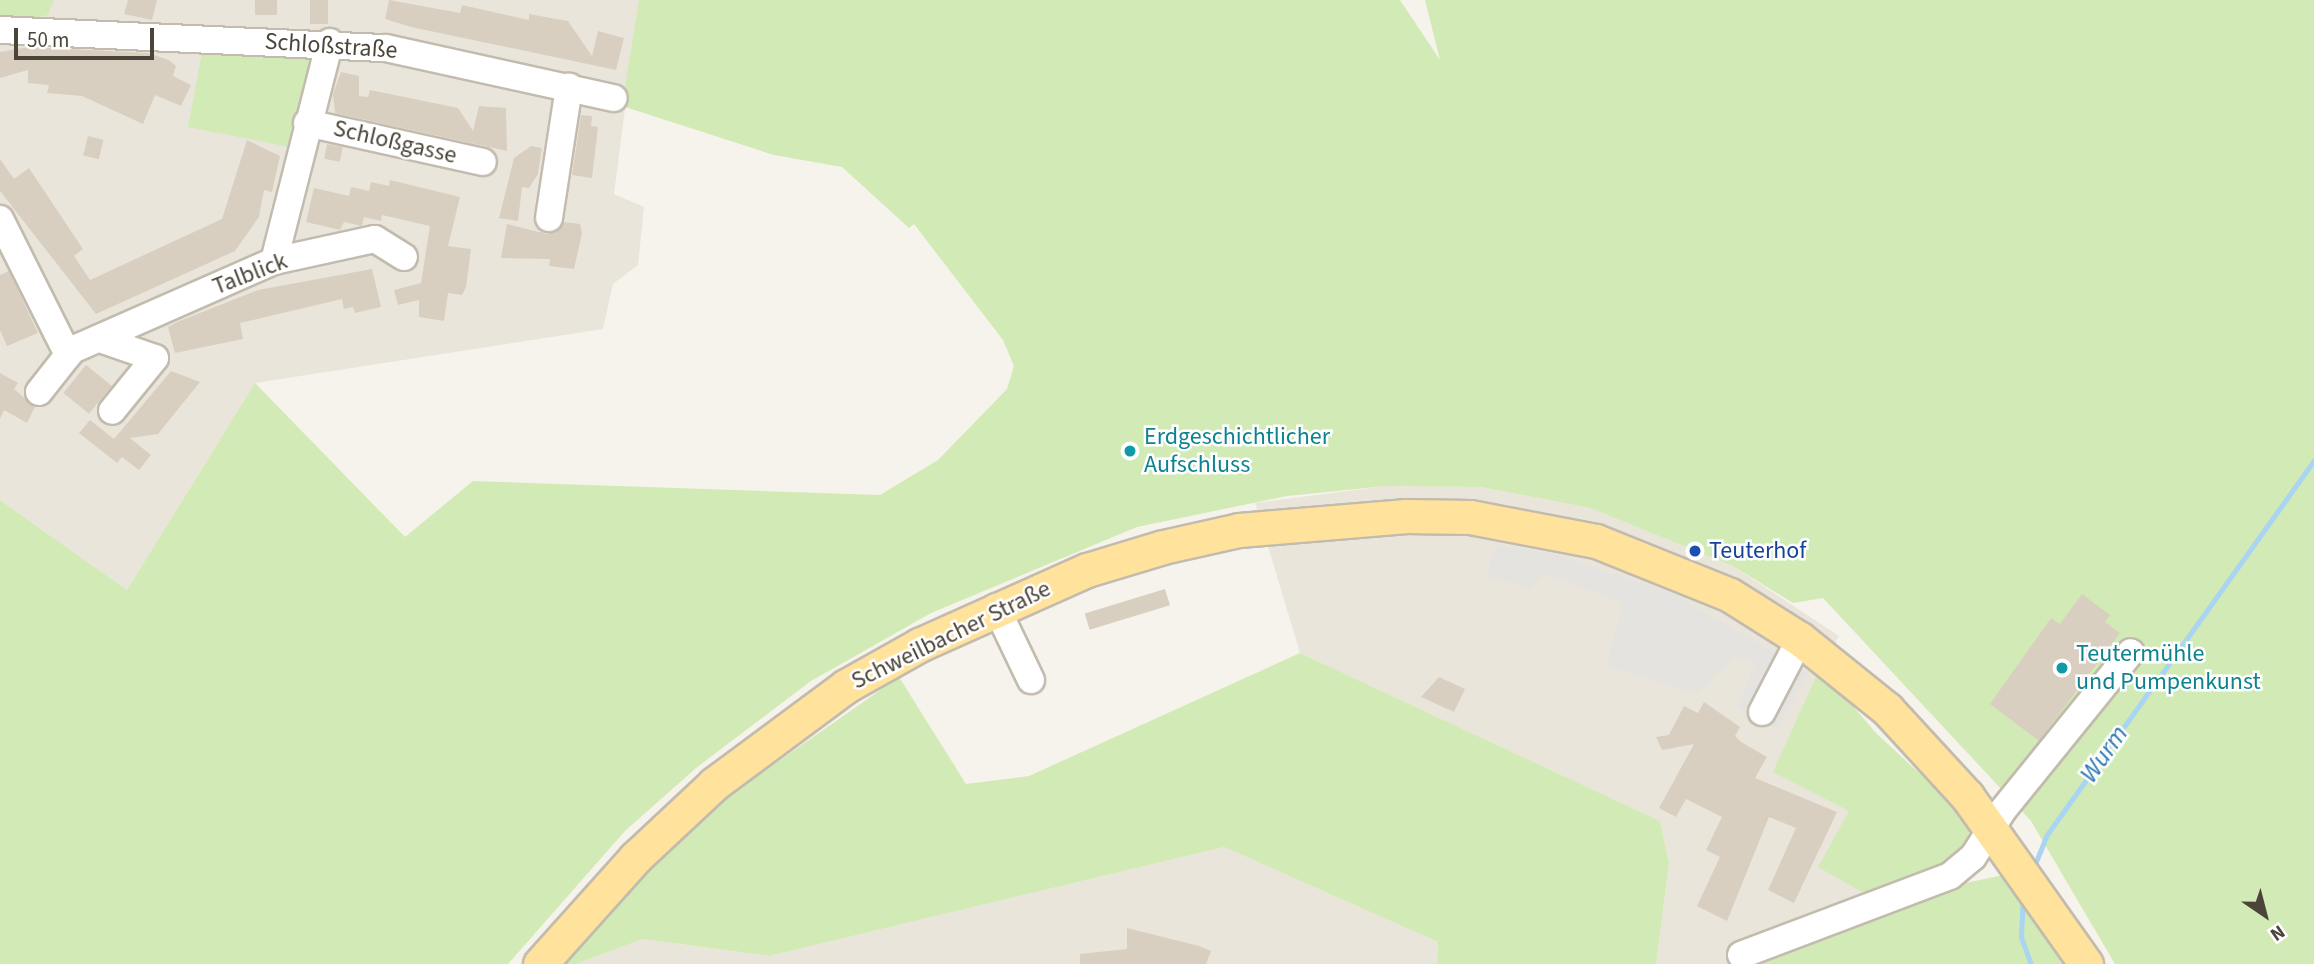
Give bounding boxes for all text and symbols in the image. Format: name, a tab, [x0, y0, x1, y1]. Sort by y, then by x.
scale bar	[18, 14, 158, 58]
text: 50 m	[27, 25, 69, 55]
street label: Schloßstraße	[264, 27, 398, 65]
street label: Schloßgasse	[331, 114, 459, 170]
street label: Talblick	[209, 247, 291, 301]
place label: Erdgeschichtlicher Aufschluss	[1144, 423, 1330, 479]
marker: Erdgeschichtlicher Aufschluss	[1122, 443, 1138, 459]
place label: Teuterhof	[1709, 537, 1806, 565]
marker: Teuterhof	[1687, 543, 1703, 559]
street label: Schweilbacher Straße	[847, 574, 1055, 696]
place label: Teutermühle und Pumpenkunst	[2076, 640, 2261, 696]
marker: Teutermühle und Pumpenkunst	[2054, 660, 2070, 676]
water label: Wurm	[2073, 719, 2135, 789]
north arrow	[2230, 880, 2300, 950]
text: N	[2264, 918, 2290, 947]

